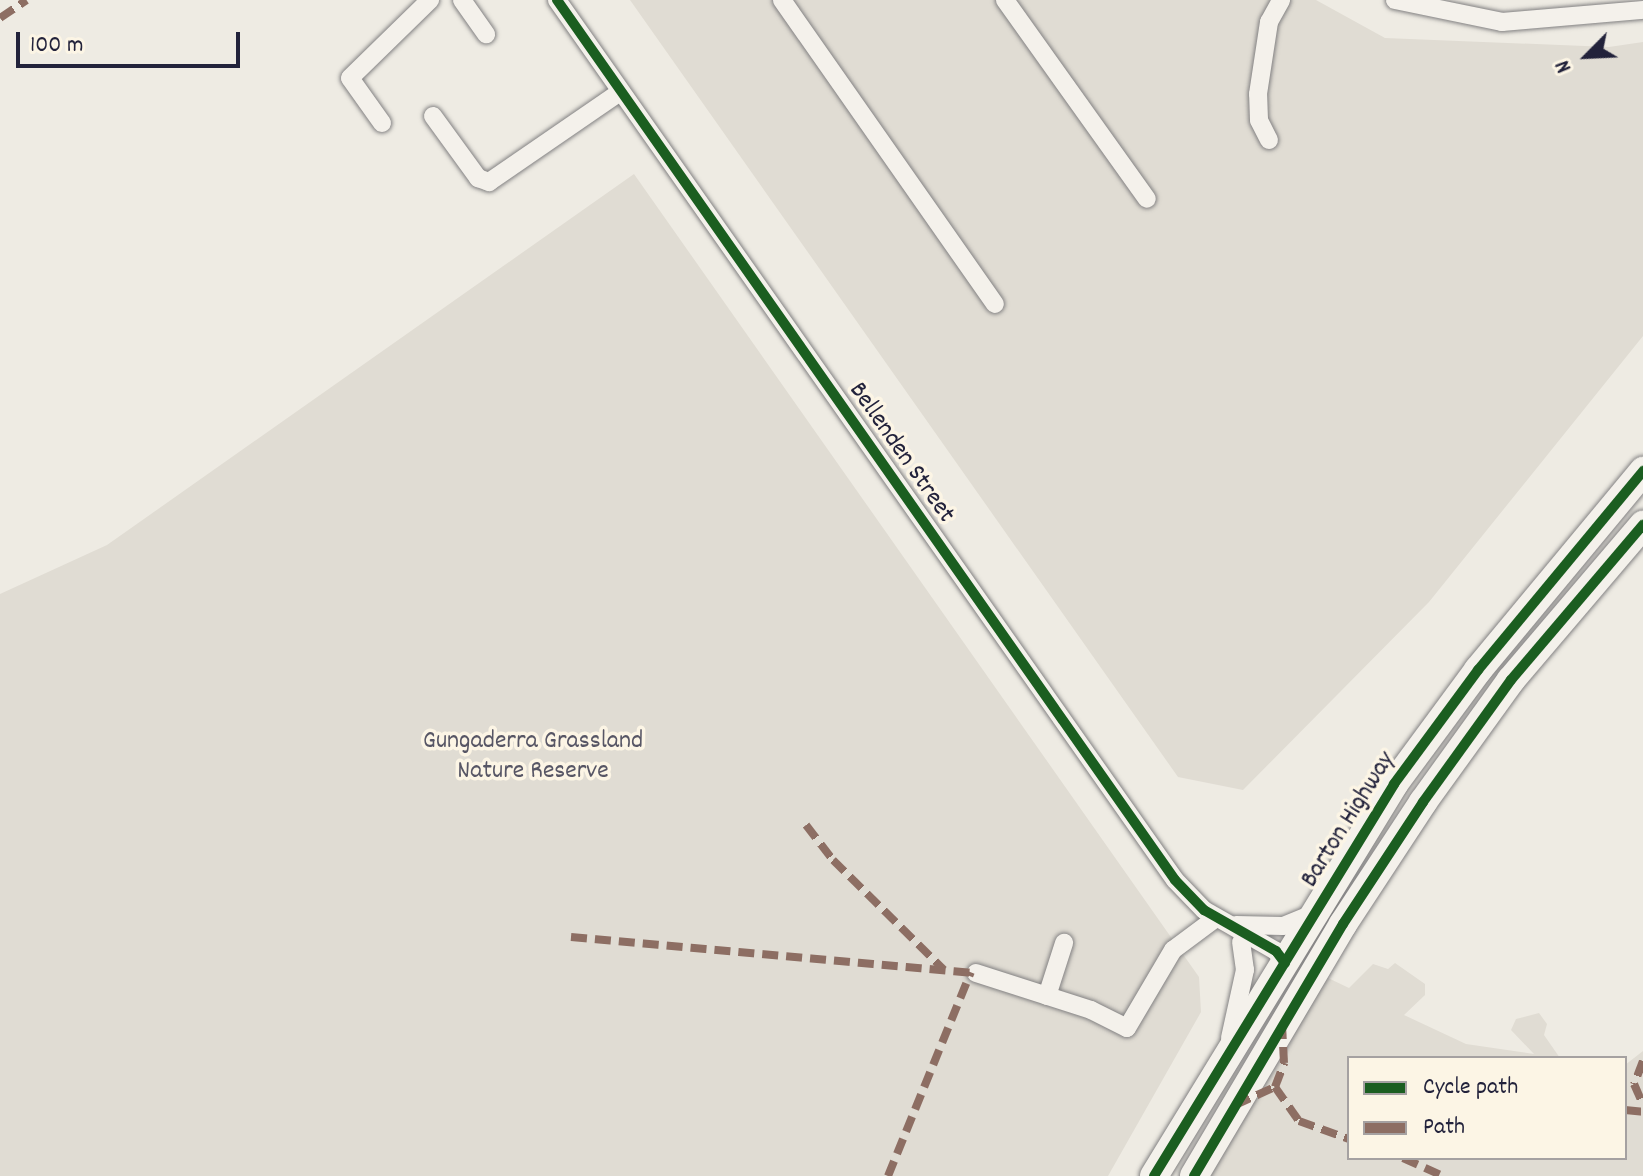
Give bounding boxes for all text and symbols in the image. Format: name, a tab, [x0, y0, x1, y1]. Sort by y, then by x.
scale bar	[20, 16, 244, 66]
north arrow	[1547, 16, 1627, 96]
text: 100 m	[30, 29, 83, 63]
text: N	[1548, 55, 1581, 77]
street label: Bellenden Street	[841, 377, 961, 529]
park label: Gungaderra Grassland Nature Reserve	[423, 726, 643, 788]
street label: Barton Highway	[1295, 746, 1403, 894]
legend	[1347, 1056, 1627, 1160]
text: Cycle path	[1423, 1071, 1518, 1105]
text: Path	[1423, 1111, 1465, 1145]

